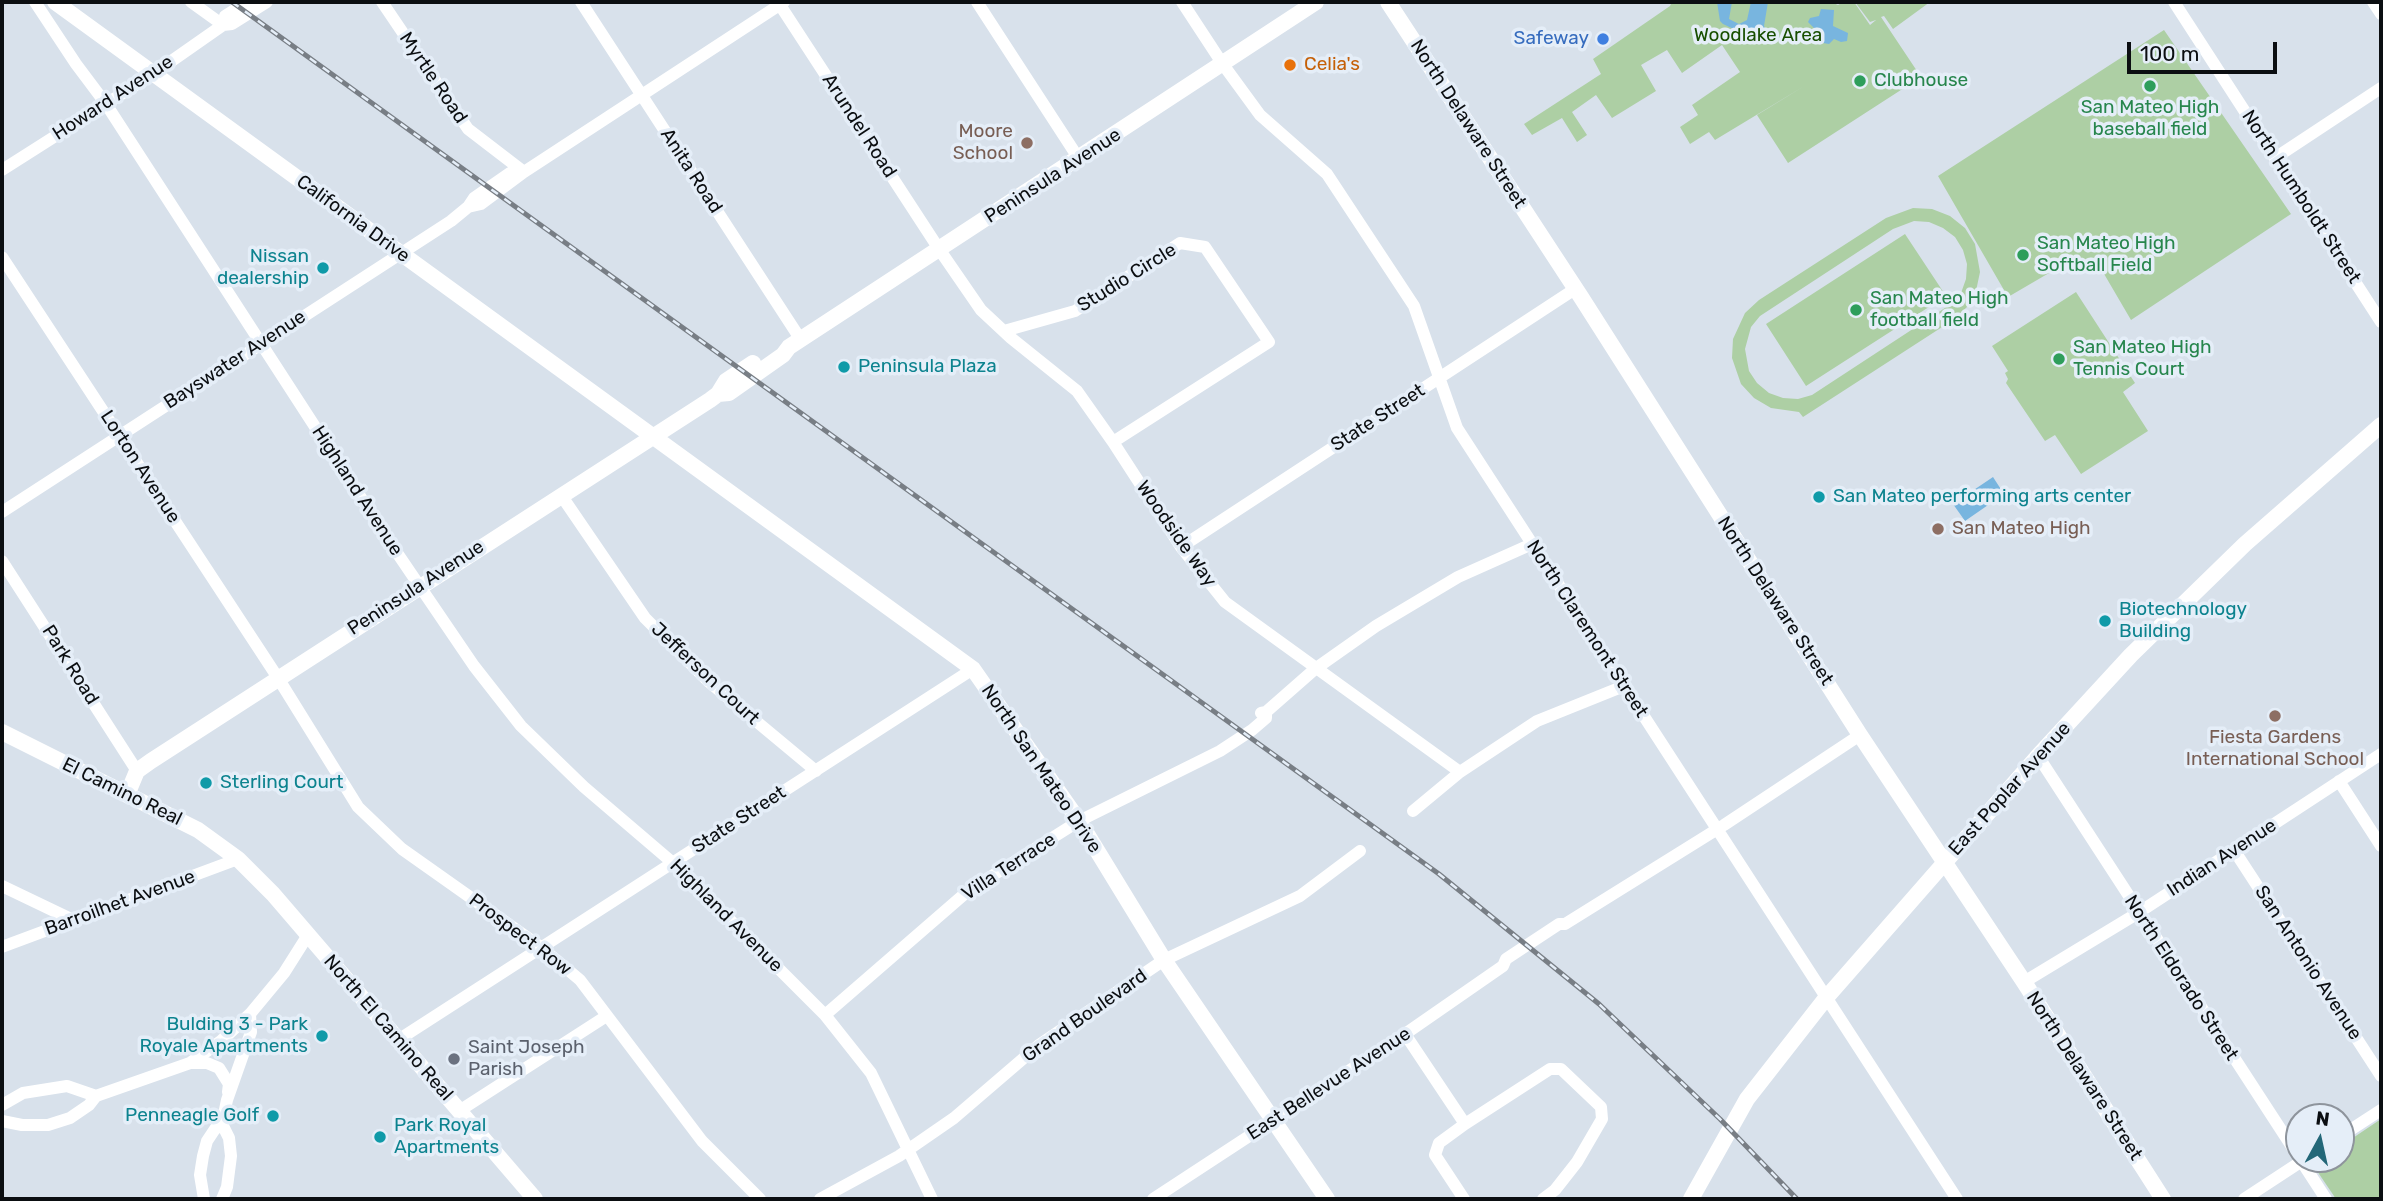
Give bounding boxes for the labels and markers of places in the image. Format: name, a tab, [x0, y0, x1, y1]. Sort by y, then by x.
place label: Safeway	[1514, 28, 1589, 50]
marker: Safeway	[1595, 31, 1611, 47]
place label: Celia's	[1304, 54, 1360, 76]
marker: Celia's	[1282, 57, 1298, 73]
place label: Clubhouse	[1874, 70, 1968, 92]
marker: Clubhouse	[1852, 73, 1868, 89]
marker: San Mateo High baseball field	[2142, 78, 2158, 94]
place label: San Mateo High baseball field	[2081, 97, 2219, 141]
place label: Moore School	[953, 121, 1013, 165]
marker: Moore School	[1019, 135, 1035, 151]
place label: San Mateo High Softball Field	[2037, 233, 2176, 277]
place label: Nissan dealership	[217, 246, 309, 290]
marker: San Mateo High Softball Field	[2015, 247, 2031, 263]
marker: Nissan dealership	[315, 260, 331, 276]
place label: San Mateo High football field	[1870, 288, 2009, 332]
marker: San Mateo High football field	[1848, 302, 1864, 318]
place label: San Mateo High Tennis Court	[2073, 337, 2212, 381]
marker: San Mateo High Tennis Court	[2051, 351, 2067, 367]
place label: Peninsula Plaza	[858, 356, 997, 378]
marker: Peninsula Plaza	[836, 359, 852, 375]
place label: San Mateo performing arts center	[1833, 486, 2131, 508]
marker: San Mateo performing arts center	[1811, 489, 1827, 505]
place label: San Mateo High	[1952, 518, 2091, 540]
marker: San Mateo High	[1930, 521, 1946, 537]
place label: Biotechnology Building	[2119, 599, 2247, 643]
marker: Biotechnology Building	[2097, 613, 2113, 629]
marker: Fiesta Gardens International School	[2267, 708, 2283, 724]
place label: Fiesta Gardens International School	[2186, 727, 2364, 771]
place label: Sterling Court	[220, 772, 343, 794]
marker: Sterling Court	[198, 775, 214, 791]
place label: Bulding 3 - Park Royale Apartments	[139, 1014, 308, 1058]
marker: Bulding 3 - Park Royale Apartments	[314, 1028, 330, 1044]
place label: Saint Joseph Parish	[468, 1037, 585, 1081]
marker: Saint Joseph Parish	[446, 1051, 462, 1067]
place label: Penneagle Golf	[125, 1105, 259, 1127]
marker: Penneagle Golf	[265, 1108, 281, 1124]
place label: Park Royal Apartments	[394, 1115, 499, 1159]
marker: Park Royal Apartments	[372, 1129, 388, 1145]

